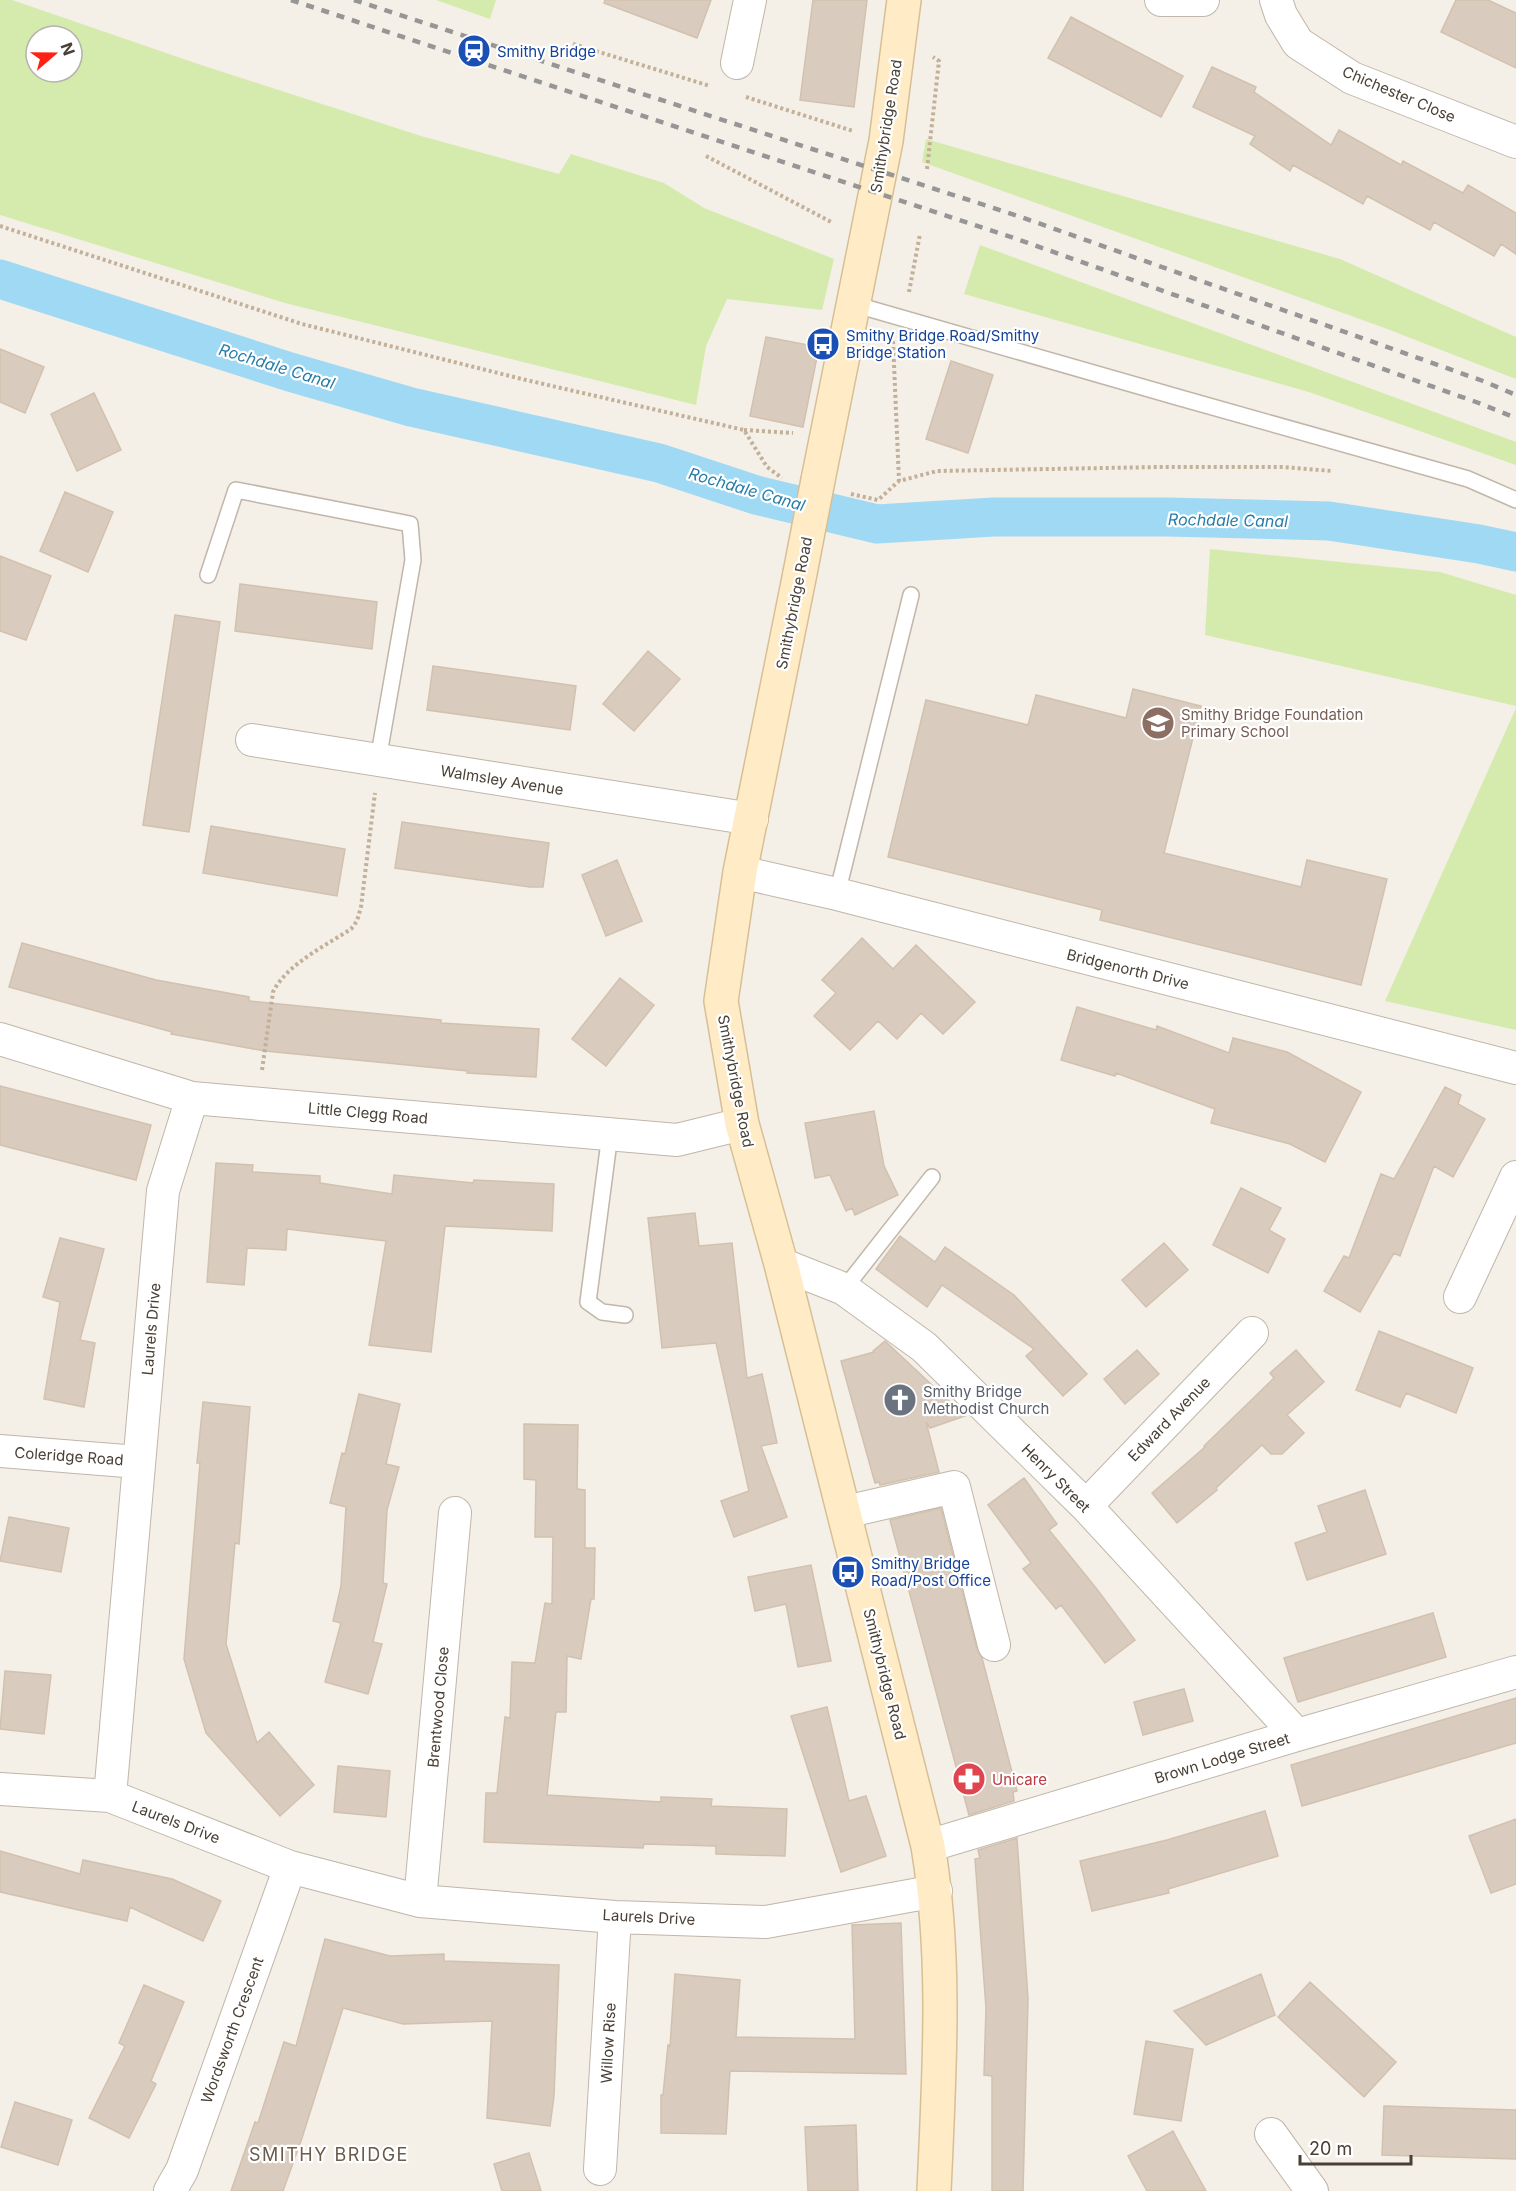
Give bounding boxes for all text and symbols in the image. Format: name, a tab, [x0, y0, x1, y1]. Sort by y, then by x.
north arrow	[24, 24, 84, 84]
station icon: Smithy Bridge	[456, 33, 492, 69]
text: N	[57, 40, 80, 58]
place label: Smithy Bridge	[497, 42, 596, 61]
street label: Smithybridge Road	[866, 58, 906, 194]
street label: Chichester Close	[1340, 62, 1458, 126]
bus stop icon: Smithy Bridge Road/Smithy Bridge Station	[805, 326, 841, 362]
place label: Smithy Bridge Road/Smithy Bridge Station	[846, 326, 1040, 362]
water label: Rochdale Canal	[217, 339, 337, 393]
water label: Rochdale Canal	[687, 463, 808, 515]
water label: Rochdale Canal	[1168, 509, 1288, 531]
street label: Smithybridge Road	[772, 535, 816, 671]
school or university icon: Smithy Bridge Foundation Primary School	[1140, 705, 1176, 741]
place label: Smithy Bridge Foundation Primary School	[1181, 705, 1363, 741]
street label: Walmsley Avenue	[439, 761, 565, 799]
street label: Bridgenorth Drive	[1065, 945, 1191, 993]
street label: Smithybridge Road	[714, 1013, 758, 1149]
street label: Little Clegg Road	[307, 1098, 429, 1128]
street label: Laurels Drive	[137, 1282, 165, 1376]
street label: Edward Avenue	[1124, 1373, 1214, 1465]
church icon: Smithy Bridge Methodist Church	[882, 1382, 918, 1418]
place label: Smithy Bridge Methodist Church	[923, 1382, 1049, 1418]
street label: Henry Street	[1018, 1440, 1094, 1516]
street label: Coleridge Road	[14, 1443, 124, 1469]
bus stop icon: Smithy Bridge Road/Post Office	[830, 1554, 866, 1590]
place label: Smithy Bridge Road/Post Office	[871, 1554, 991, 1590]
street label: Smithybridge Road	[859, 1606, 911, 1742]
street label: Brentwood Close	[423, 1646, 453, 1768]
street label: Brown Lodge Street	[1152, 1728, 1292, 1788]
pharmacy icon: Unicare	[951, 1761, 987, 1797]
place label: Unicare	[992, 1770, 1047, 1789]
street label: Laurels Drive	[129, 1796, 223, 1848]
street label: Laurels Drive	[602, 1905, 696, 1929]
street label: Wordsworth Crescent	[197, 1954, 267, 2106]
street label: Willow Rise	[596, 2002, 620, 2084]
scale bar	[1300, 2128, 1411, 2166]
text: 20 m	[1309, 2138, 1352, 2159]
district label: SMITHY BRIDGE	[249, 2144, 409, 2165]

